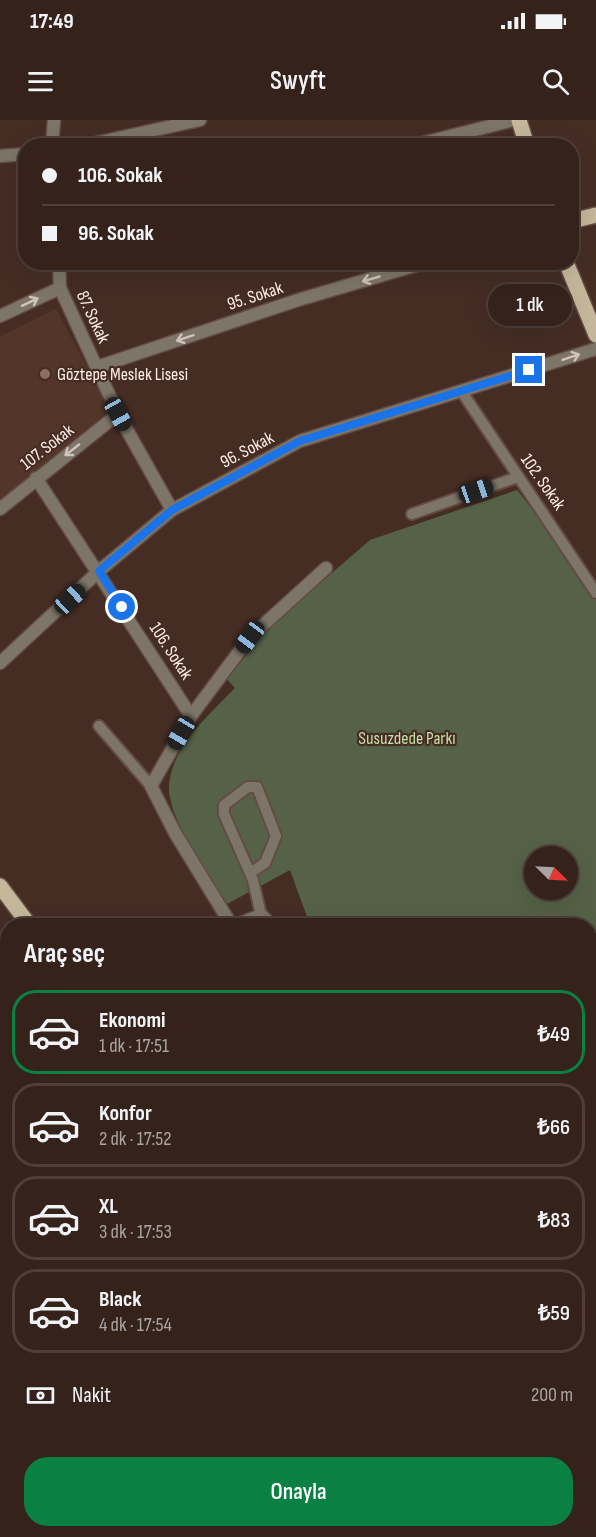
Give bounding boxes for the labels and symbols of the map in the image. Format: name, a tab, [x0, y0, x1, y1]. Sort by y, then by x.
one-way arrow	[362, 274, 381, 285]
street label: 95. Sokak	[225, 277, 286, 315]
callout: 1 dk	[487, 283, 571, 325]
street label: 87. Sokak	[72, 287, 114, 347]
one-way arrow	[21, 295, 39, 307]
one-way arrow	[176, 333, 195, 344]
one-way arrow	[561, 351, 580, 362]
route end	[515, 356, 542, 383]
place label: Göztepe Meslek Lisesi	[57, 364, 188, 385]
marker: Göztepe Meslek Lisesi	[38, 367, 52, 381]
car	[101, 394, 135, 434]
street label: 107. Sokak	[16, 420, 78, 474]
street label: 96. Sokak	[217, 427, 277, 473]
one-way arrow	[64, 443, 80, 456]
street label: 102. Sokak	[516, 450, 570, 514]
car	[456, 477, 496, 505]
car	[51, 580, 89, 618]
route start	[108, 593, 135, 620]
car	[232, 617, 268, 657]
street label: 106. Sokak	[145, 618, 197, 684]
car	[164, 713, 198, 753]
park label: Susuzdede Parkı	[358, 728, 456, 749]
north arrow	[524, 846, 578, 900]

